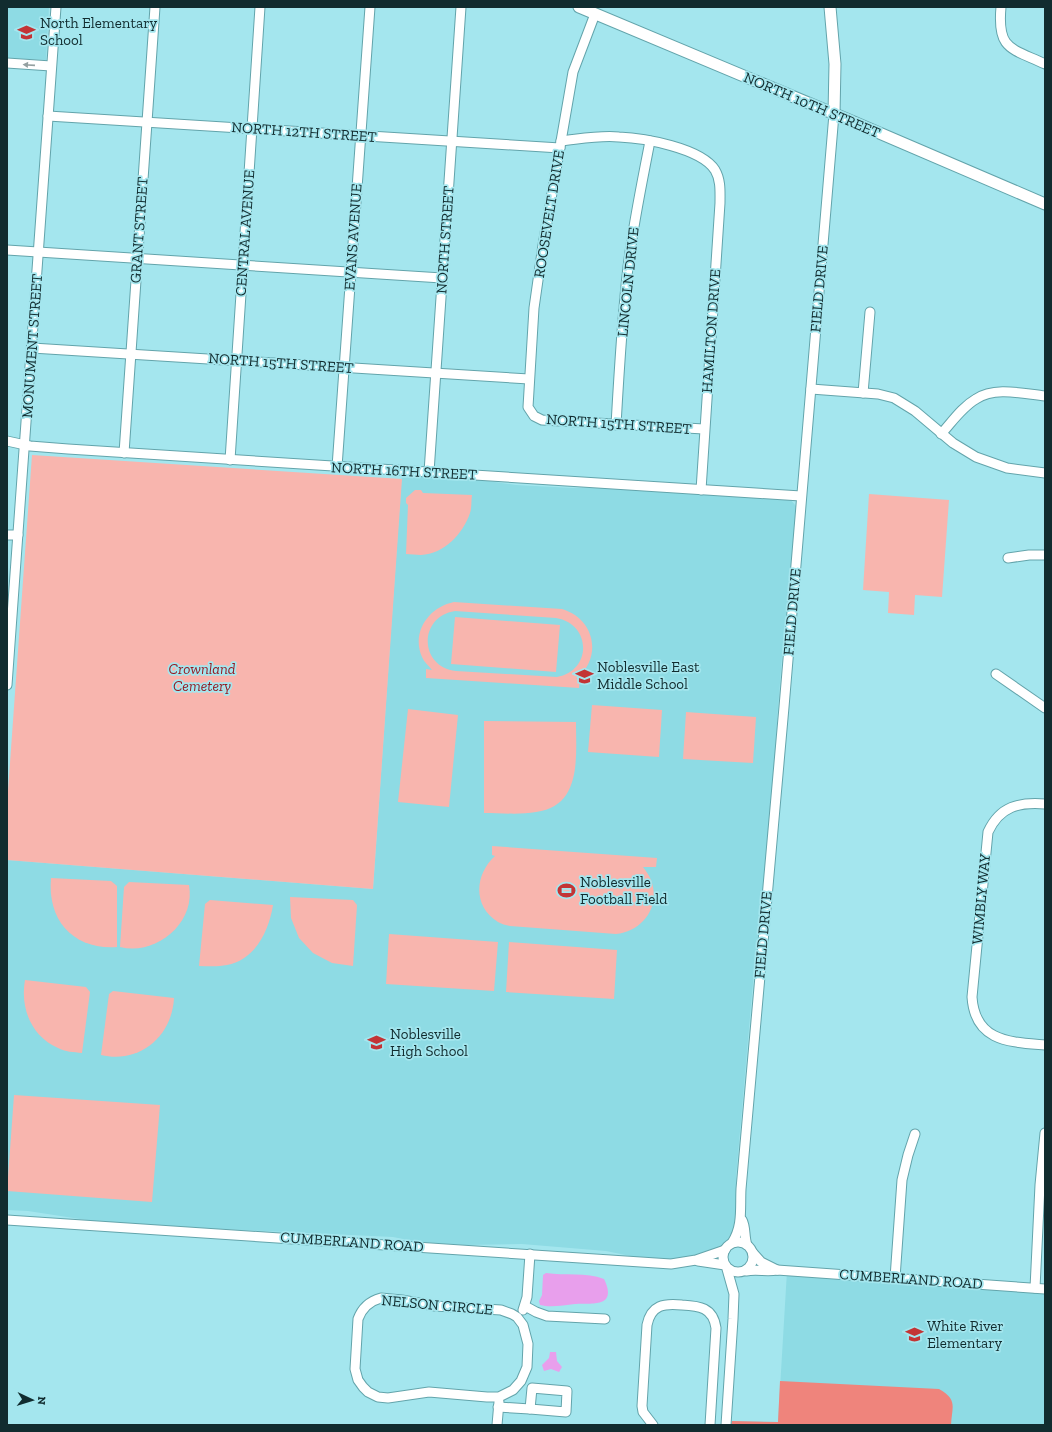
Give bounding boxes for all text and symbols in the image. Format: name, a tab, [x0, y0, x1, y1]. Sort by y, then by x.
place label: North Elementary School	[40, 14, 158, 49]
school or university icon: North Elementary School	[17, 22, 37, 42]
one-way arrow	[23, 61, 35, 68]
street label: NORTH 10TH STREET	[741, 68, 883, 142]
street label: NORTH 12TH STREET	[231, 118, 377, 146]
street label: ROOSEVELT DRIVE	[530, 149, 568, 279]
street label: CENTRAL AVENUE	[232, 169, 258, 297]
street label: GRANT STREET	[126, 176, 152, 284]
street label: EVANS AVENUE	[340, 183, 366, 291]
street label: NORTH STREET	[432, 185, 458, 295]
street label: LINCOLN DRIVE	[613, 226, 643, 338]
street label: FIELD DRIVE	[806, 245, 832, 333]
street label: HAMILTON DRIVE	[698, 268, 724, 393]
street label: MONUMENT STREET	[18, 273, 46, 419]
street label: NORTH 15TH STREET	[208, 349, 354, 377]
street label: NORTH 15TH STREET	[546, 410, 692, 438]
street label: NORTH 16TH STREET	[331, 458, 477, 484]
street label: FIELD DRIVE	[779, 568, 805, 656]
place label: Noblesville East Middle School	[597, 658, 700, 693]
park label: Crownland Cemetery	[169, 660, 236, 695]
school or university icon: Noblesville East Middle School	[574, 666, 594, 686]
street label: WIMBLY WAY	[968, 852, 994, 945]
place label: Noblesville Football Field	[580, 873, 668, 908]
sports icon: Noblesville Football Field	[557, 881, 577, 901]
street label: FIELD DRIVE	[750, 891, 776, 979]
place label: Noblesville High School	[390, 1025, 468, 1060]
school or university icon: Noblesville High School	[367, 1033, 387, 1053]
street label: CUMBERLAND ROAD	[280, 1228, 424, 1256]
street label: CUMBERLAND ROAD	[839, 1265, 983, 1293]
street label: NELSON CIRCLE	[381, 1291, 494, 1319]
place label: White River Elementary	[927, 1317, 1004, 1352]
school or university icon: White River Elementary	[904, 1325, 924, 1345]
north arrow	[12, 1380, 52, 1420]
text: N	[35, 1396, 48, 1406]

